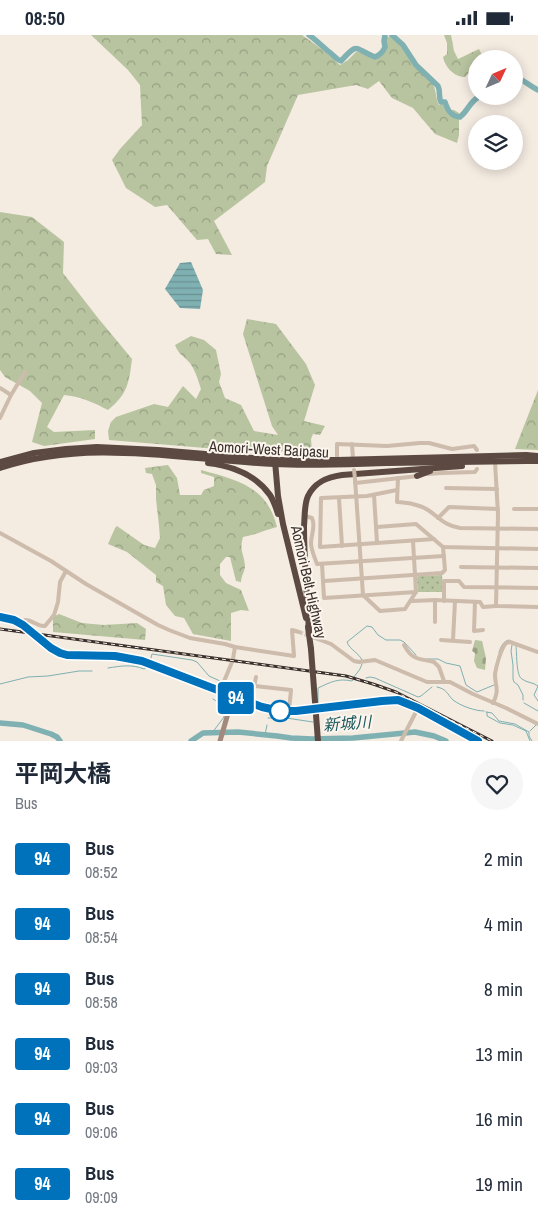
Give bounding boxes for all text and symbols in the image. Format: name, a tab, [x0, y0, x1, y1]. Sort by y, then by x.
text: 08:50	[25, 5, 65, 31]
north arrow	[468, 50, 522, 105]
map controls	[468, 50, 523, 170]
button: layers	[468, 115, 523, 170]
street label: Aomori-West Baipasu	[207, 435, 330, 463]
street label: Aomori Belt Highway	[286, 522, 332, 641]
line badge: 94	[214, 682, 258, 714]
text: 94	[228, 685, 244, 710]
unlabelled marker	[269, 700, 291, 722]
water label: 新城川	[322, 710, 374, 736]
text: 平岡大橋	[15, 757, 111, 789]
button: heart	[471, 758, 523, 810]
text: Bus	[15, 792, 38, 814]
text: Bus	[85, 835, 114, 861]
text: 94	[34, 846, 51, 871]
text: 2 min	[484, 846, 523, 872]
text: 08:52	[85, 861, 118, 883]
text: Bus	[85, 900, 114, 926]
text: 94	[34, 911, 51, 936]
text: 4 min	[484, 911, 523, 937]
text: 08:54	[85, 926, 118, 948]
text: Bus	[85, 965, 114, 991]
text: 94	[34, 976, 51, 1001]
text: 8 min	[484, 976, 523, 1002]
text: 08:58	[85, 991, 118, 1013]
text: Bus	[85, 1030, 114, 1056]
text: 94	[34, 1041, 51, 1066]
text: 13 min	[475, 1041, 523, 1067]
text: 09:03	[85, 1056, 118, 1078]
text: Bus	[85, 1095, 114, 1121]
text: 94	[34, 1106, 51, 1131]
text: 16 min	[475, 1106, 523, 1132]
text: 09:06	[85, 1121, 118, 1143]
text: Bus	[85, 1160, 114, 1186]
text: 94	[34, 1171, 51, 1196]
text: 19 min	[475, 1171, 523, 1197]
text: 09:09	[85, 1186, 118, 1208]

